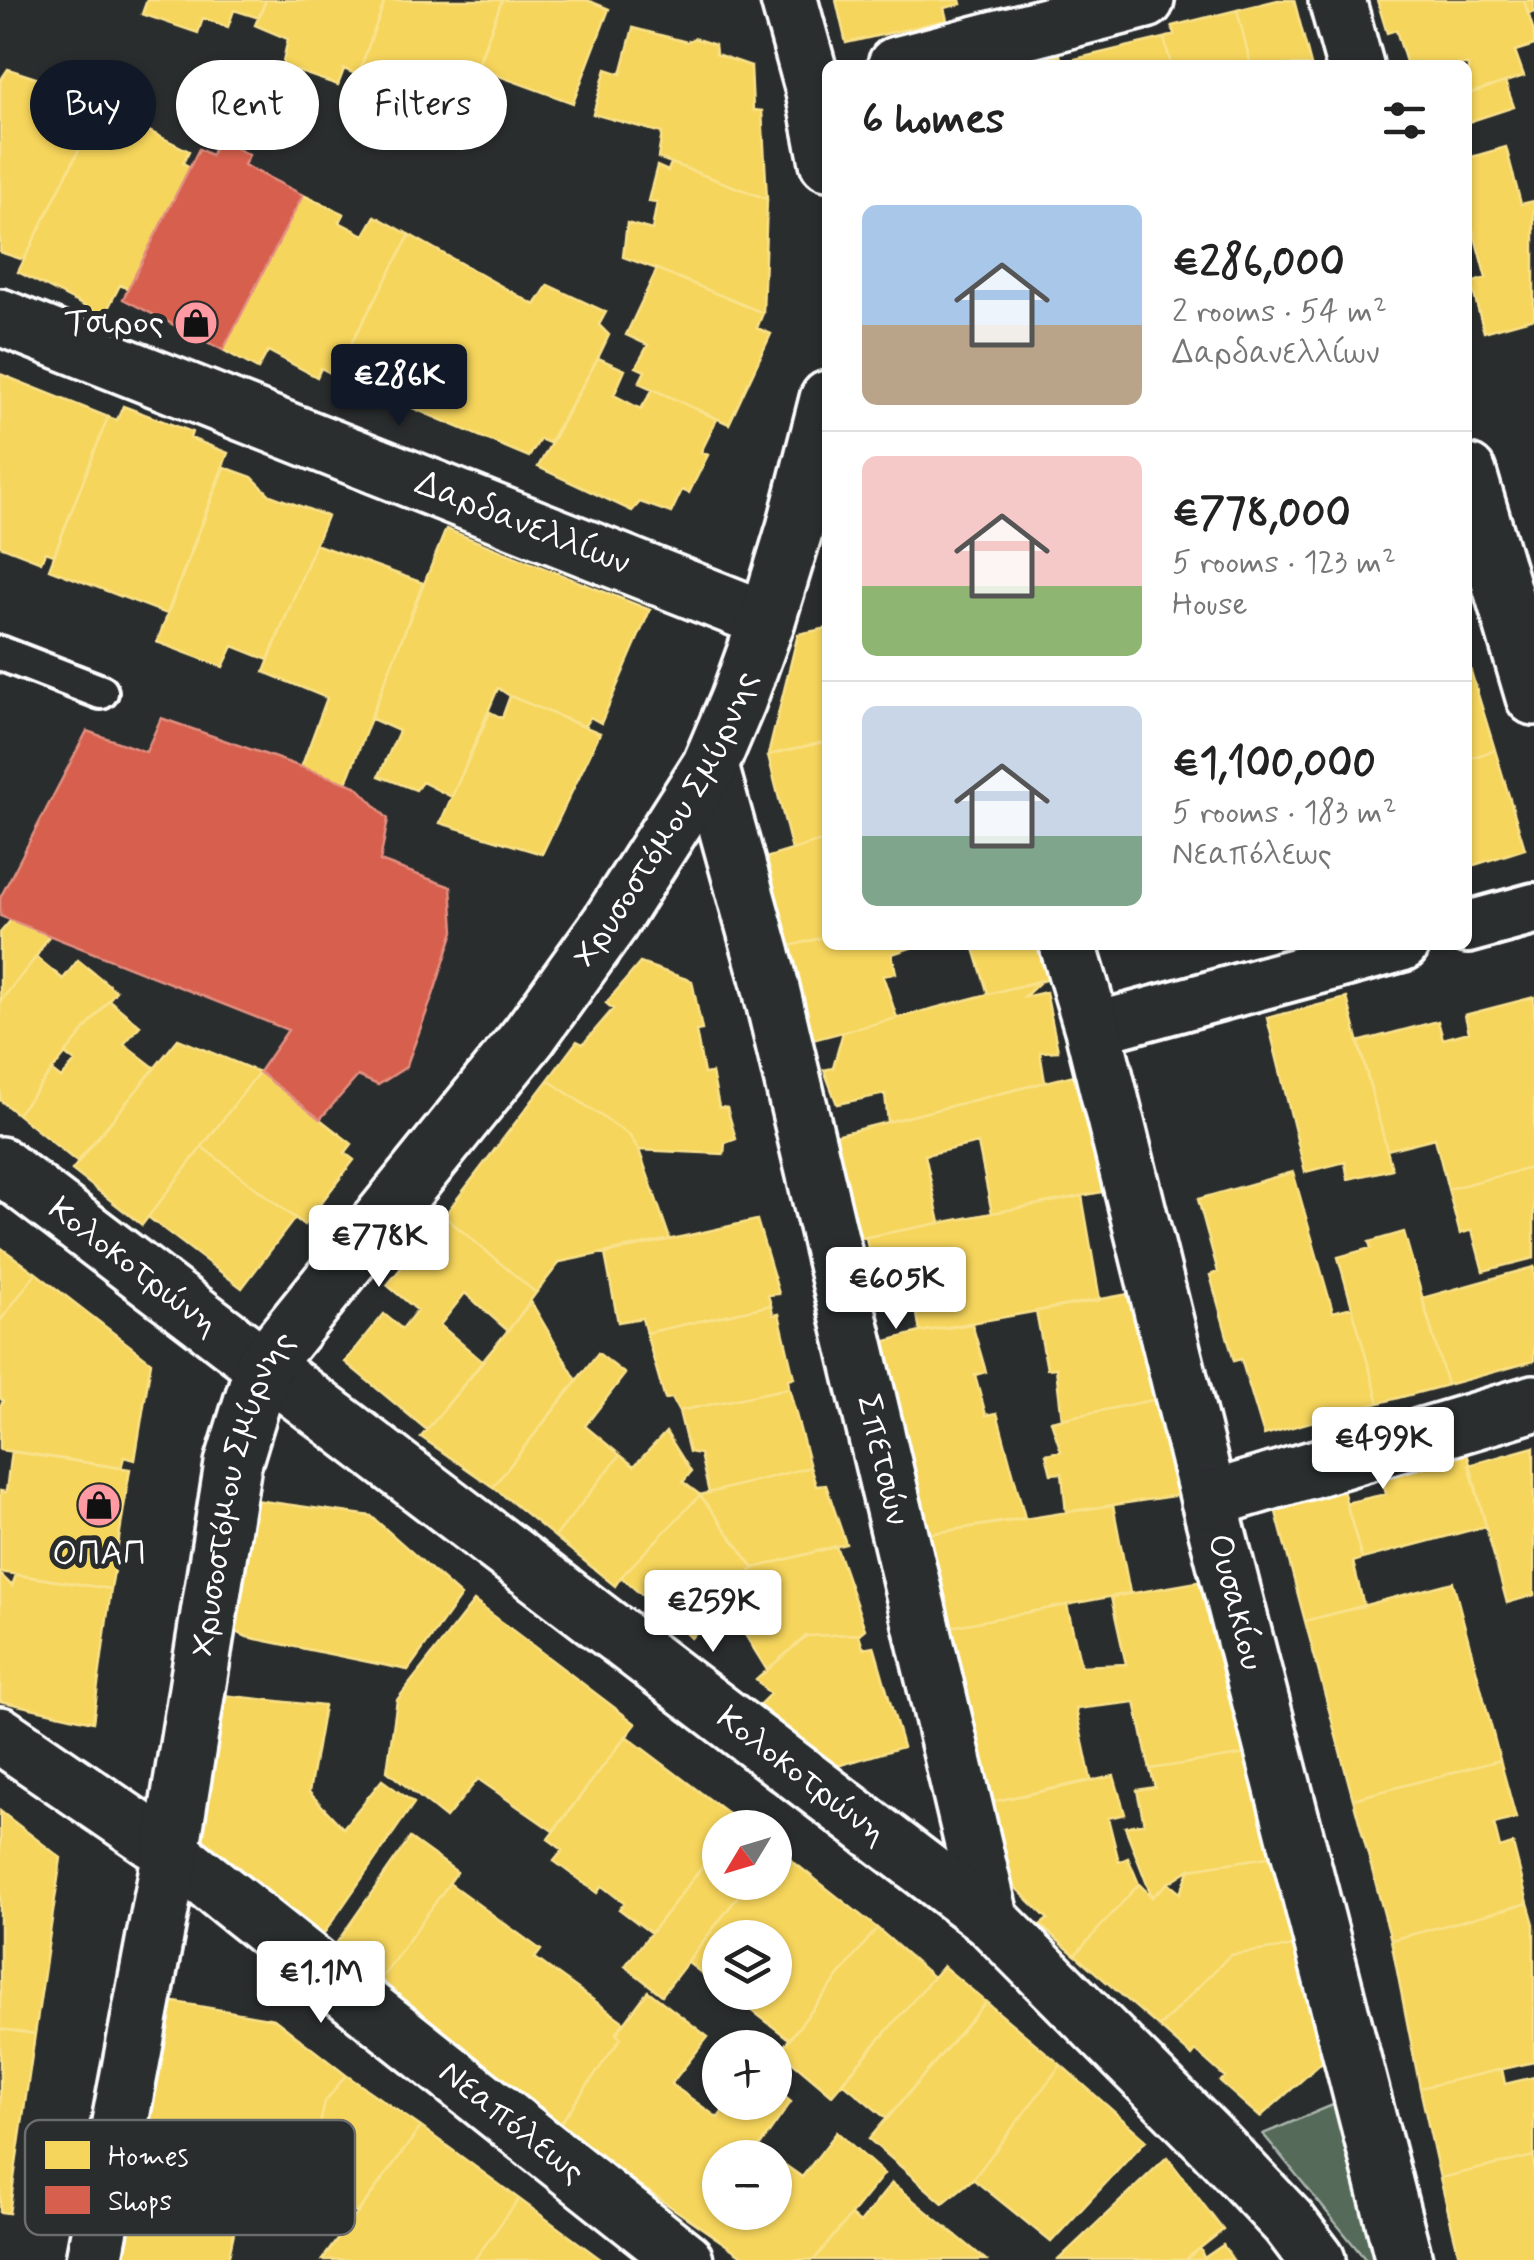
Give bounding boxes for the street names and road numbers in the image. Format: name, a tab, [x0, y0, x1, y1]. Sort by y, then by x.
street label: Δαρδανελλίων	[409, 460, 637, 587]
street label: Χρυσοστόμου Σμύρνης	[562, 665, 770, 977]
street label: Κολοκοτρώνη	[39, 1187, 229, 1347]
street label: Χρυσοστόμου Σμύρνης	[180, 1321, 306, 1660]
street label: Σπετσών	[845, 1390, 920, 1530]
street label: Ουσακίου	[1196, 1529, 1275, 1675]
street label: Κολοκοτρώνη	[707, 1696, 897, 1856]
street label: Νεαπόλεως	[429, 2050, 594, 2195]

